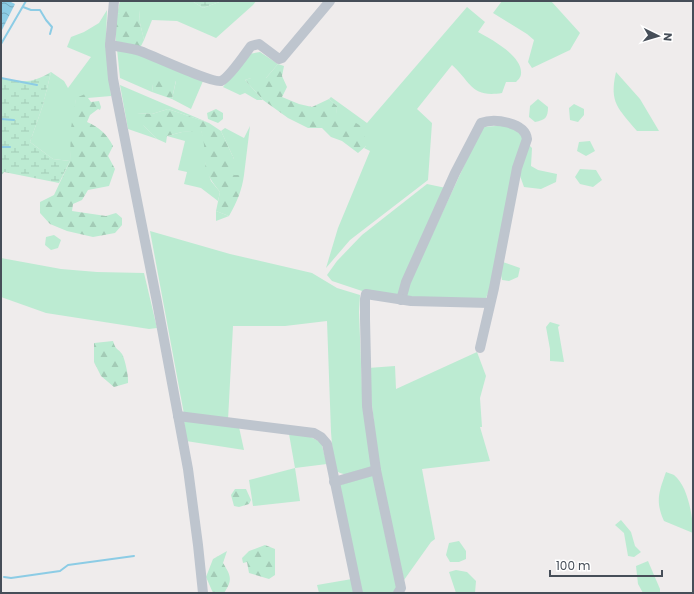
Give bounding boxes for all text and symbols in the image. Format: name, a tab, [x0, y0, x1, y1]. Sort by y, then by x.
north arrow	[638, 16, 678, 56]
text: N	[660, 32, 676, 42]
scale bar	[550, 552, 662, 578]
text: 100 m	[556, 557, 590, 574]

